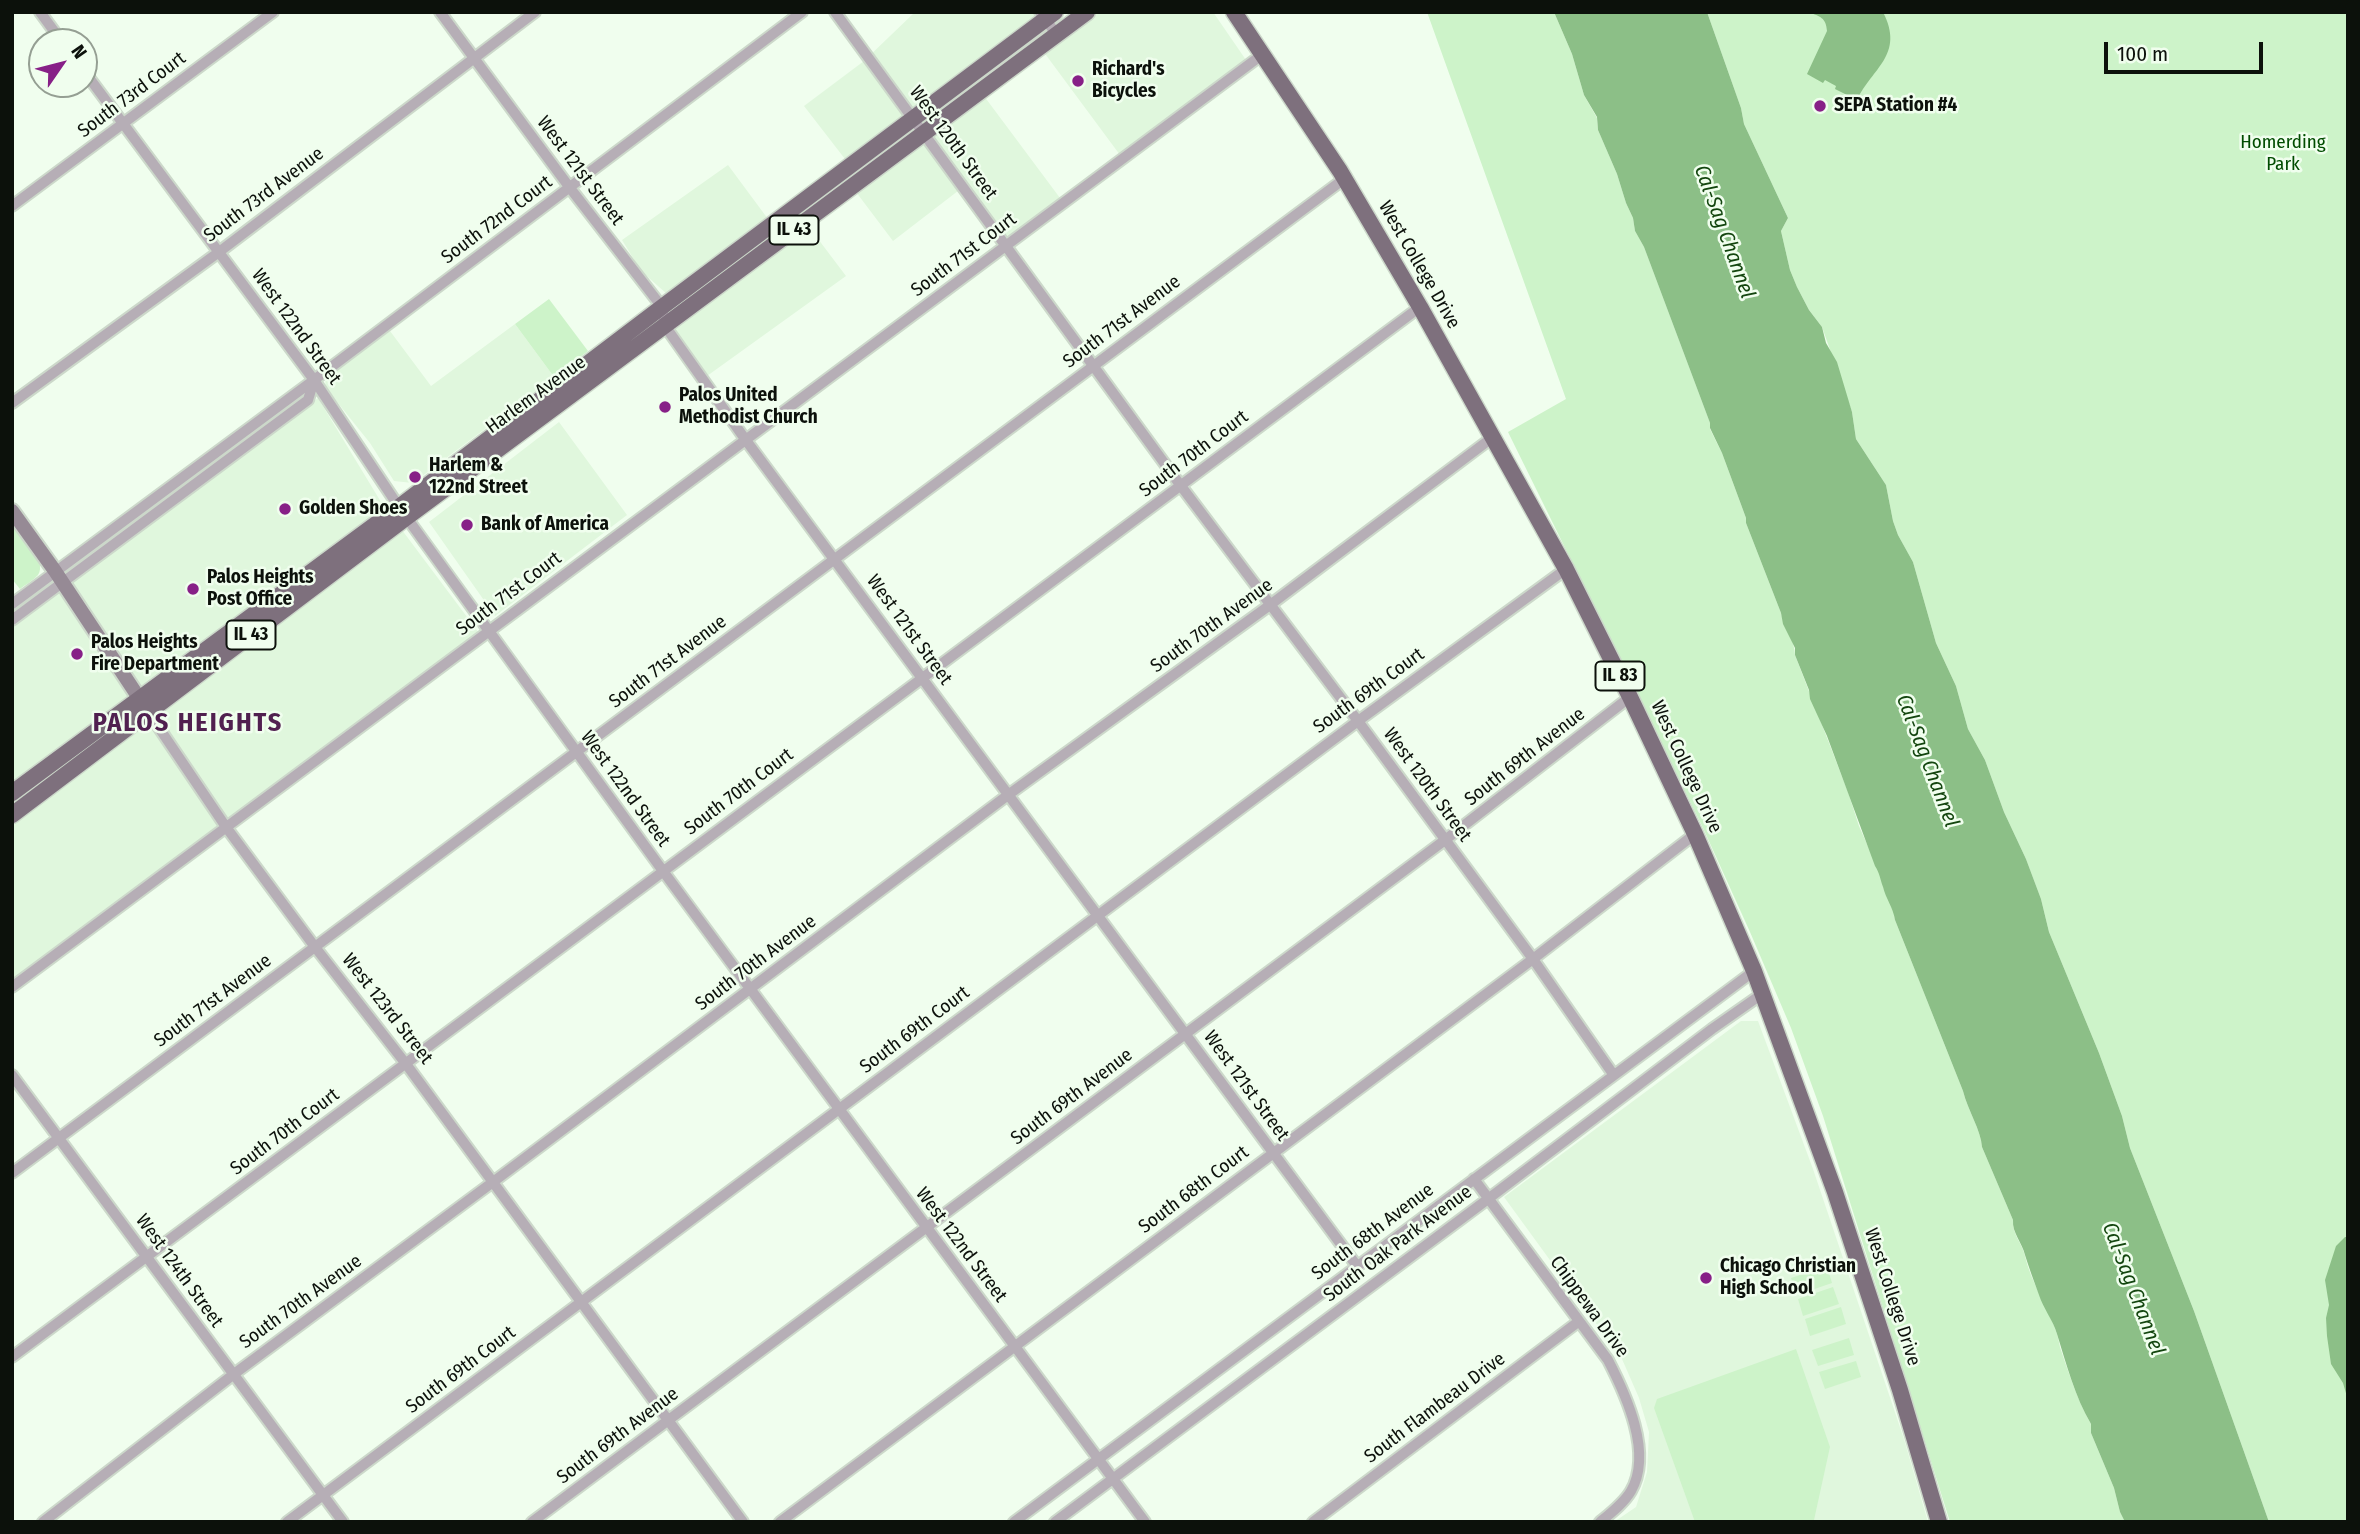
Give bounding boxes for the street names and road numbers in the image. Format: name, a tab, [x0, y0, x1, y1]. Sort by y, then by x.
street label: South 73rd Court	[74, 47, 190, 143]
street label: West 120th Street	[904, 82, 1002, 204]
street label: West 121st Street	[532, 112, 628, 230]
street label: South 73rd Avenue	[200, 143, 328, 247]
street label: South 72nd Court	[437, 171, 557, 269]
street label: West College Drive	[1373, 197, 1465, 333]
street label: South 71st Court	[907, 208, 1021, 302]
road number: IL 43	[770, 215, 818, 244]
street label: West 122nd Street	[246, 265, 346, 389]
street label: South 71st Avenue	[1059, 271, 1185, 373]
street label: Harlem Avenue	[482, 351, 590, 439]
street label: South 70th Court	[1135, 406, 1253, 502]
street label: South 71st Court	[452, 547, 566, 641]
street label: West 121st Street	[861, 571, 957, 689]
street label: South 70th Avenue	[1147, 574, 1277, 678]
street label: South 71st Avenue	[605, 611, 731, 713]
road number: IL 43	[226, 620, 276, 650]
street label: South 69th Court	[1309, 643, 1429, 739]
road number: IL 83	[1596, 662, 1644, 690]
street label: West College Drive	[1645, 697, 1727, 837]
street label: South 69th Avenue	[1460, 703, 1590, 811]
street label: West 120th Street	[1378, 724, 1476, 846]
street label: West 122nd Street	[575, 727, 675, 851]
street label: South 70th Court	[680, 744, 798, 840]
street label: South 70th Avenue	[691, 910, 821, 1016]
street label: West 123rd Street	[337, 949, 437, 1069]
street label: South 71st Avenue	[150, 950, 276, 1052]
street label: South 69th Court	[856, 981, 974, 1079]
street label: West 121st Street	[1198, 1027, 1294, 1145]
street label: South 69th Avenue	[1007, 1044, 1137, 1150]
street label: South 70th Court	[226, 1084, 344, 1180]
street label: South 68th Court	[1135, 1141, 1253, 1239]
street label: South 68th Avenue	[1308, 1179, 1438, 1285]
street label: South Oak Park Avenue	[1319, 1181, 1477, 1307]
street label: West 122nd Street	[910, 1183, 1012, 1307]
street label: West 124th Street	[130, 1210, 228, 1332]
street label: West College Drive	[1859, 1225, 1925, 1369]
street label: South 70th Avenue	[236, 1250, 366, 1354]
street label: Chippewa Drive	[1544, 1252, 1634, 1362]
street label: South 69th Court	[402, 1321, 520, 1419]
street label: South Flambeau Drive	[1360, 1348, 1510, 1468]
street label: South 69th Avenue	[553, 1383, 683, 1489]

